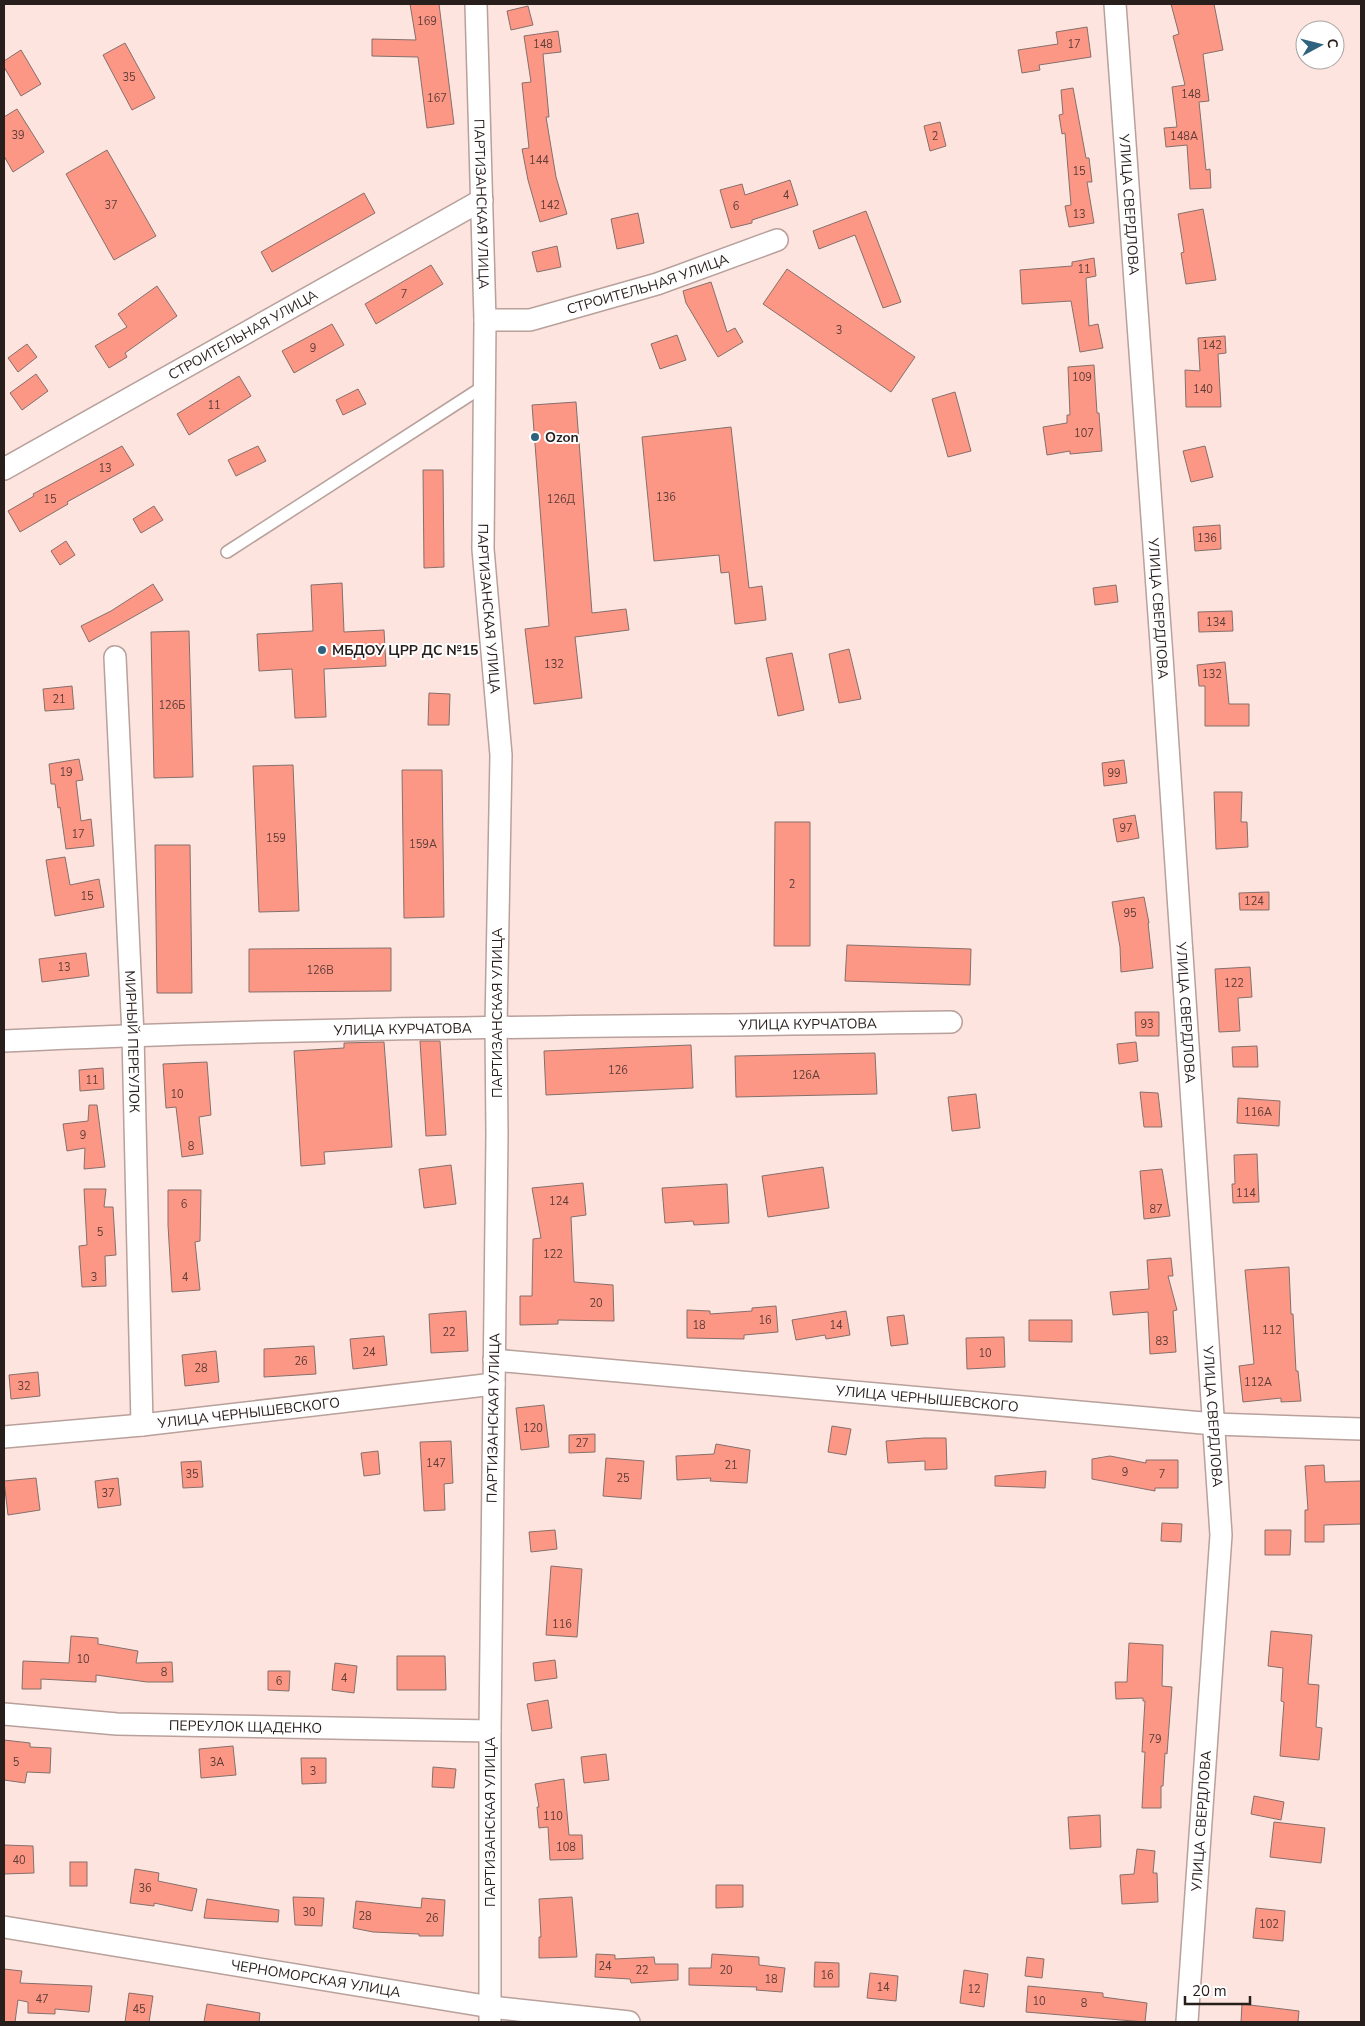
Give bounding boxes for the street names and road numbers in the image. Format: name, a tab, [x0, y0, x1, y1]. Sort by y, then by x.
street label: ПАРТИЗАНСКАЯ УЛИЦА	[469, 119, 493, 289]
street label: УЛИЦА СВЕРДЛОВА	[1114, 132, 1143, 276]
street label: СТРОИТЕЛЬНАЯ УЛИЦА	[565, 250, 731, 319]
street label: СТРОИТЕЛЬНАЯ УЛИЦА	[165, 285, 321, 385]
street label: ПАРТИЗАНСКАЯ УЛИЦА	[473, 524, 505, 694]
street label: УЛИЦА СВЕРДЛОВА	[1143, 536, 1172, 680]
street label: ПАРТИЗАНСКАЯ УЛИЦА	[488, 928, 507, 1098]
street label: УЛИЦА СВЕРДЛОВА	[1171, 940, 1200, 1084]
street label: МИРНЫЙ ПЕРЕУЛОК	[120, 970, 144, 1113]
street label: УЛИЦА КУРЧАТОВА	[738, 1014, 877, 1035]
street label: УЛИЦА КУРЧАТОВА	[333, 1019, 472, 1040]
street label: ПАРТИЗАНСКАЯ УЛИЦА	[483, 1333, 504, 1503]
street label: УЛИЦА СВЕРДЛОВА	[1198, 1344, 1227, 1488]
street label: УЛИЦА ЧЕРНЫШЕВСКОГО	[834, 1381, 1019, 1417]
street label: УЛИЦА ЧЕРНЫШЕВСКОГО	[156, 1393, 341, 1433]
street label: ПЕРЕУЛОК ЩАДЕНКО	[169, 1716, 322, 1738]
street label: ПАРТИЗАНСКАЯ УЛИЦА	[481, 1737, 500, 1907]
street label: УЛИЦА СВЕРДЛОВА	[1187, 1750, 1216, 1893]
street label: ЧЕРНОМОРСКАЯ УЛИЦА	[229, 1955, 402, 2002]

